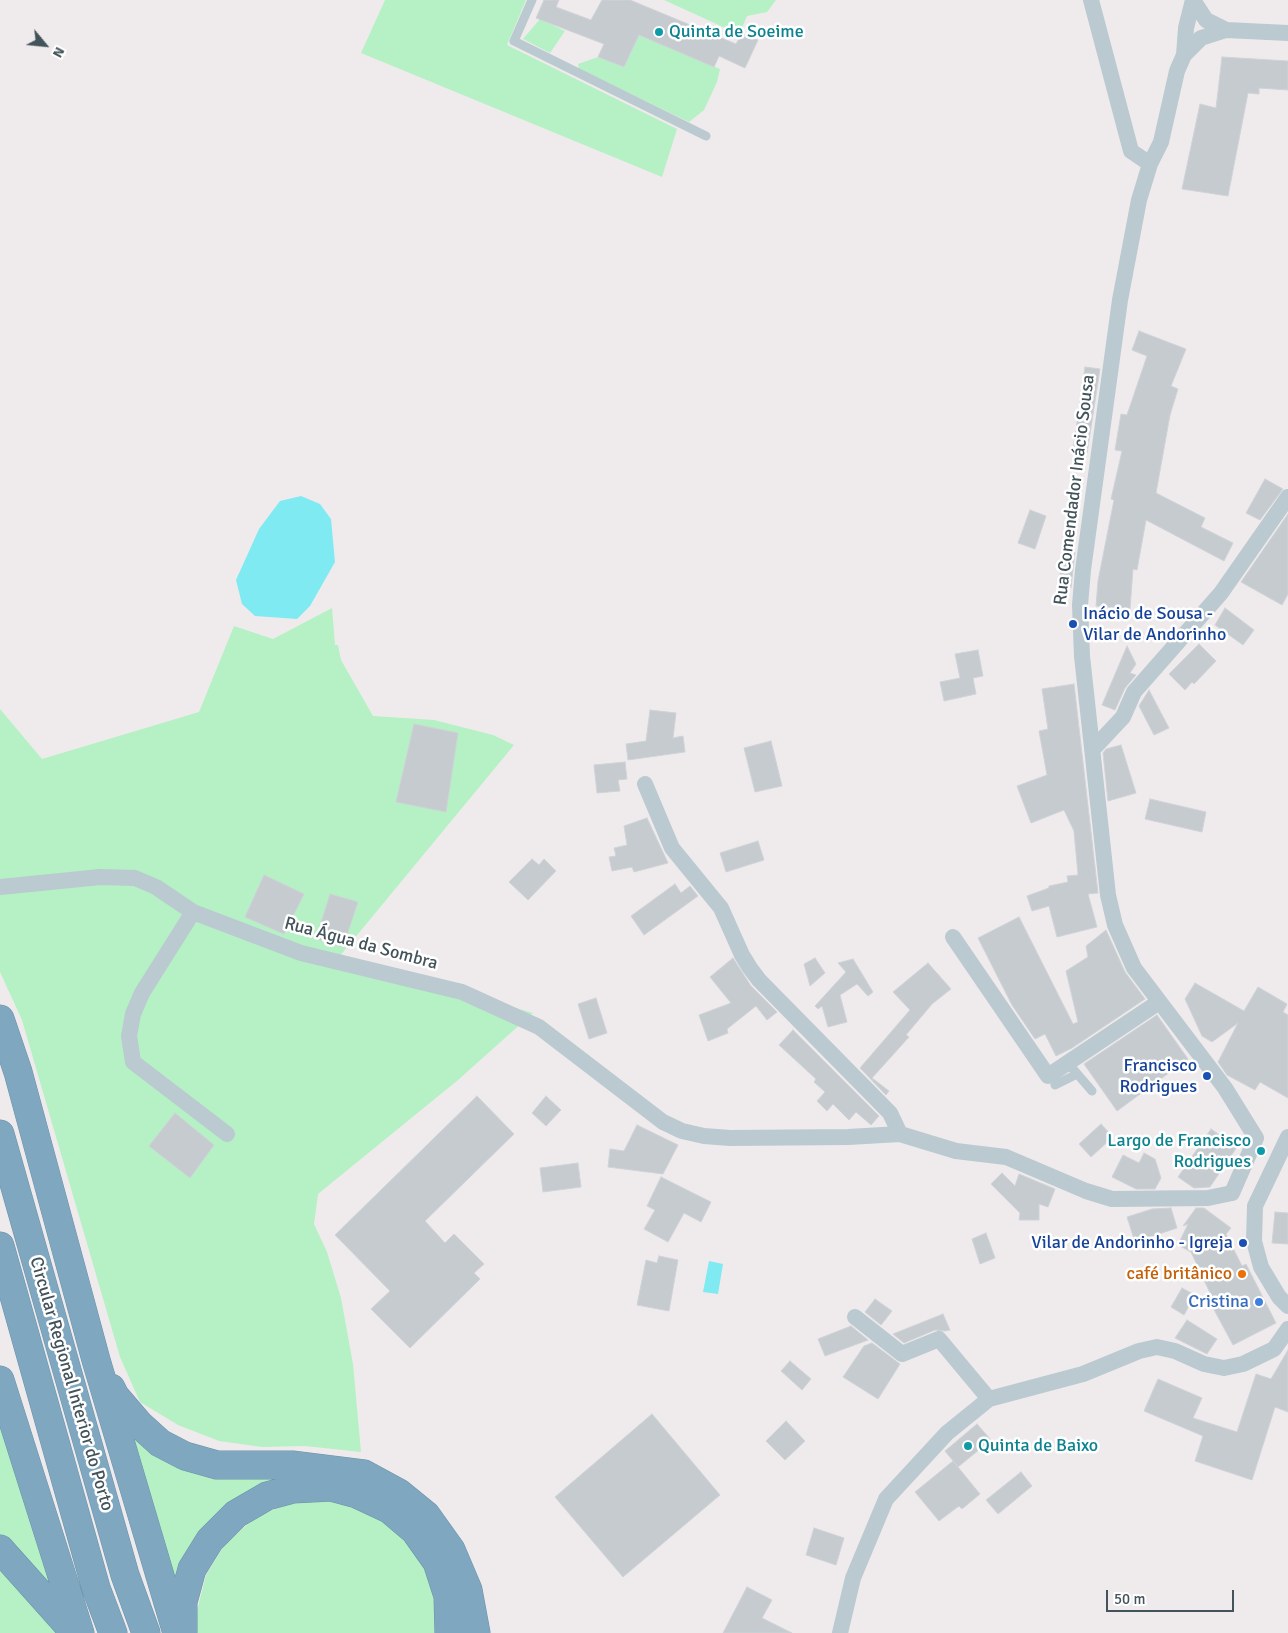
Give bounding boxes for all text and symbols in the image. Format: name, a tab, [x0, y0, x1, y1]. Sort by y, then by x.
north arrow	[20, 20, 70, 70]
place label: Quinta de Soeime	[669, 21, 804, 43]
marker: Quinta de Soeime	[653, 26, 665, 38]
text: N	[49, 44, 68, 61]
street label: Rua Comendador Inácio Sousa	[1050, 374, 1100, 606]
place label: Inácio de Sousa - Vilar de Andorinho	[1083, 603, 1226, 646]
marker: Inácio de Sousa - Vilar de Andorinho	[1067, 618, 1079, 630]
street label: Rua Água da Sombra	[282, 913, 440, 975]
place label: Francisco Rodrigues	[1120, 1055, 1197, 1098]
marker: Francisco Rodrigues	[1201, 1070, 1213, 1082]
place label: Largo de Francisco Rodrigues	[1107, 1130, 1251, 1172]
marker: Largo de Francisco Rodrigues	[1255, 1145, 1267, 1157]
place label: Vilar de Andorinho - Igreja	[1031, 1232, 1233, 1254]
marker: Vilar de Andorinho - Igreja	[1237, 1237, 1249, 1249]
street label: Circular Regional Interior do Porto	[24, 1254, 118, 1514]
place label: café britânico	[1126, 1263, 1232, 1285]
marker: café britânico	[1236, 1268, 1248, 1280]
place label: Cristina	[1188, 1291, 1249, 1313]
marker: Cristina	[1253, 1296, 1265, 1308]
place label: Quinta de Baixo	[978, 1435, 1098, 1457]
marker: Quinta de Baixo	[962, 1440, 974, 1452]
scale bar	[1108, 1580, 1236, 1612]
text: 50 m	[1114, 1590, 1145, 1608]

